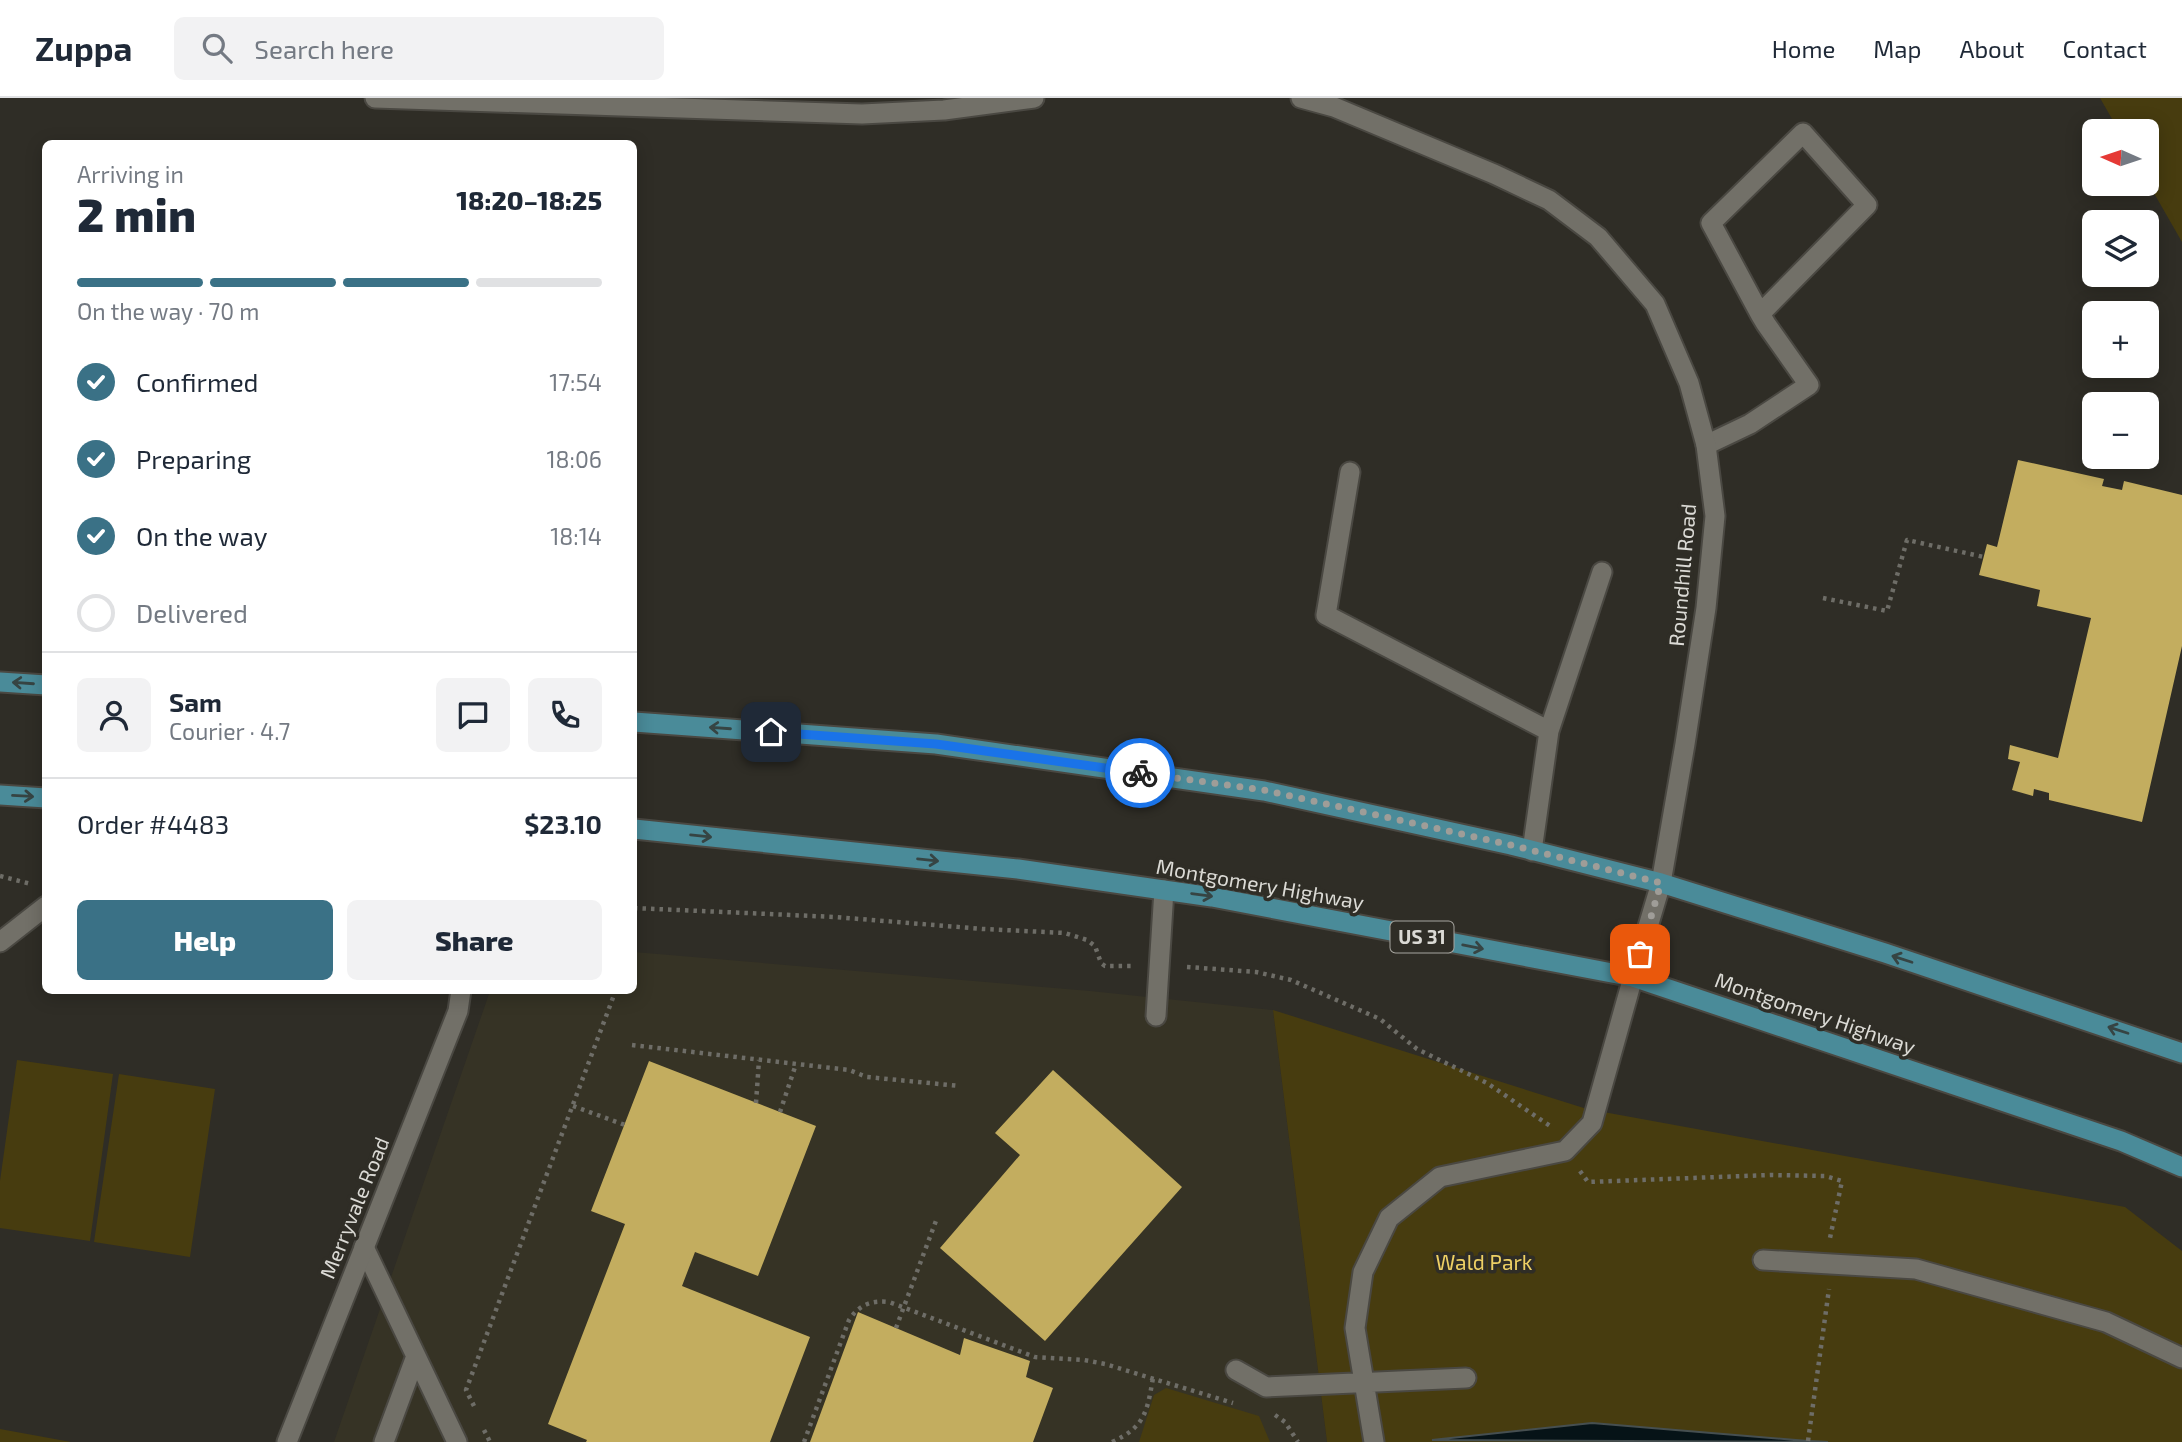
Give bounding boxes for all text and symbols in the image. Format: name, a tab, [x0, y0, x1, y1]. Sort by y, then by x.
search box	[174, 17, 664, 80]
text: Zuppa	[35, 28, 132, 68]
icon: search	[198, 29, 236, 67]
text: Search here	[254, 33, 394, 64]
text: Home	[1772, 34, 1835, 63]
text: Map	[1873, 34, 1921, 63]
text: About	[1959, 34, 2025, 63]
text: Contact	[2063, 34, 2147, 63]
north arrow	[2082, 119, 2160, 196]
map controls	[2082, 119, 2159, 469]
text: Arriving in	[77, 160, 184, 188]
text: 18:20–18:25	[456, 184, 602, 215]
text: 2 min	[77, 186, 196, 241]
button: layers	[2082, 210, 2159, 287]
text: On the way · 70 m	[77, 297, 259, 325]
button: +	[2082, 301, 2159, 378]
icon: check	[77, 363, 115, 401]
text: Confirmed	[136, 366, 259, 397]
text: 17:54	[549, 368, 602, 396]
button: −	[2082, 392, 2159, 469]
icon: check	[77, 440, 115, 478]
text: Preparing	[136, 443, 251, 474]
text: 18:06	[546, 445, 602, 473]
street label: Roundhill Road	[1663, 502, 1700, 647]
icon: check	[77, 517, 115, 555]
text: On the way	[136, 520, 267, 551]
text: 18:14	[550, 522, 602, 550]
text: Delivered	[136, 597, 248, 628]
one-way arrow	[12, 677, 35, 690]
button: person	[77, 678, 151, 752]
button: chat	[436, 678, 510, 752]
button: phone	[528, 678, 602, 752]
text: Sam	[169, 686, 222, 717]
pin	[741, 702, 801, 762]
icon: home	[752, 713, 790, 751]
text: Courier · 4.7	[169, 717, 290, 745]
one-way arrow	[709, 722, 732, 735]
courier	[1105, 738, 1175, 808]
icon: bike	[1121, 754, 1159, 792]
one-way arrow	[11, 790, 34, 803]
text: Order #4483	[77, 808, 229, 839]
text: $23.10	[524, 808, 602, 839]
one-way arrow	[690, 830, 712, 843]
street label: Montgomery Highway	[1154, 853, 1366, 914]
one-way arrow	[916, 854, 938, 867]
one-way arrow	[1190, 889, 1213, 902]
button: Help	[77, 900, 333, 980]
button: Share	[347, 900, 602, 980]
road number: US 31	[1390, 922, 1454, 952]
pin	[1610, 924, 1670, 984]
icon: bag	[1621, 935, 1659, 973]
one-way arrow	[1462, 940, 1484, 954]
one-way arrow	[1891, 951, 1913, 964]
street label: Montgomery Highway	[1712, 966, 1919, 1059]
one-way arrow	[2107, 1023, 2129, 1036]
street label: Merryvale Road	[314, 1133, 393, 1282]
park label: Wald Park	[1435, 1249, 1533, 1274]

